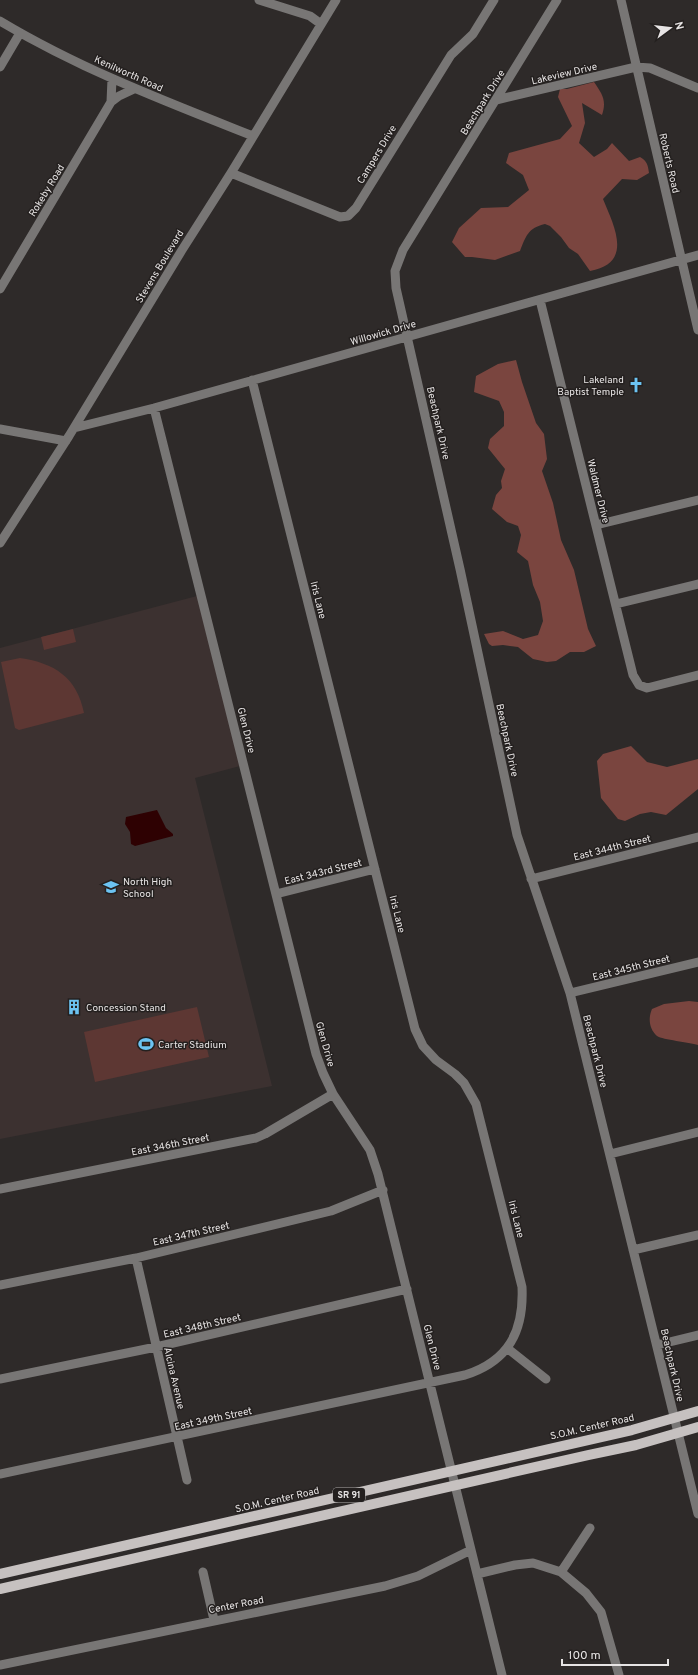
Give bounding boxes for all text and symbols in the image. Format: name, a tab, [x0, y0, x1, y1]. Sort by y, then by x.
north arrow	[650, 8, 690, 48]
text: N	[671, 20, 686, 31]
street label: Kenilworth Road	[92, 53, 165, 95]
street label: Lakeview Drive	[530, 61, 599, 88]
street label: Beachpark Drive	[458, 68, 509, 138]
street label: Campers Drive	[355, 123, 400, 187]
street label: Roberts Road	[655, 132, 682, 195]
street label: Rokeby Road	[27, 162, 68, 219]
street label: Stevens Boulevard	[133, 228, 187, 306]
street label: Willowick Drive	[349, 318, 418, 349]
place label: Lakeland Baptist Temple	[557, 374, 624, 399]
church icon: Lakeland Baptist Temple	[627, 376, 645, 394]
street label: Beachpark Drive	[423, 386, 452, 461]
street label: Waldmer Drive	[583, 458, 612, 525]
street label: Iris Lane	[307, 580, 328, 621]
street label: Beachpark Drive	[492, 703, 521, 778]
street label: Glen Drive	[234, 706, 257, 755]
street label: East 344th Street	[572, 832, 653, 864]
street label: East 343rd Street	[283, 857, 364, 888]
place label: North High School	[123, 876, 172, 901]
school or university icon: North High School	[102, 878, 120, 896]
street label: Iris Lane	[386, 894, 407, 935]
street label: East 345th Street	[591, 952, 672, 984]
building icon: Concession Stand	[65, 998, 83, 1016]
place label: Concession Stand	[86, 1002, 166, 1015]
street label: Beachpark Drive	[579, 1014, 610, 1089]
street label: Glen Drive	[312, 1020, 337, 1069]
sports icon: Carter Stadium	[137, 1035, 155, 1053]
place label: Carter Stadium	[158, 1039, 227, 1052]
street label: East 346th Street	[130, 1131, 211, 1159]
street label: Iris Lane	[505, 1199, 526, 1240]
street label: East 347th Street	[152, 1219, 231, 1250]
street label: East 348th Street	[162, 1311, 243, 1342]
street label: Glen Drive	[420, 1323, 443, 1372]
street label: Beachpark Drive	[657, 1328, 686, 1403]
street label: Alcina Avenue	[160, 1346, 187, 1411]
street label: East 349th Street	[173, 1405, 254, 1434]
street label: S.O.M. Center Road	[549, 1411, 636, 1443]
street label: S.O.M. Center Road	[234, 1484, 321, 1516]
road number: SR 91	[333, 1488, 365, 1502]
street label: Center Road	[208, 1594, 265, 1617]
scale bar	[562, 1641, 668, 1667]
text: 100 m	[568, 1648, 601, 1664]

